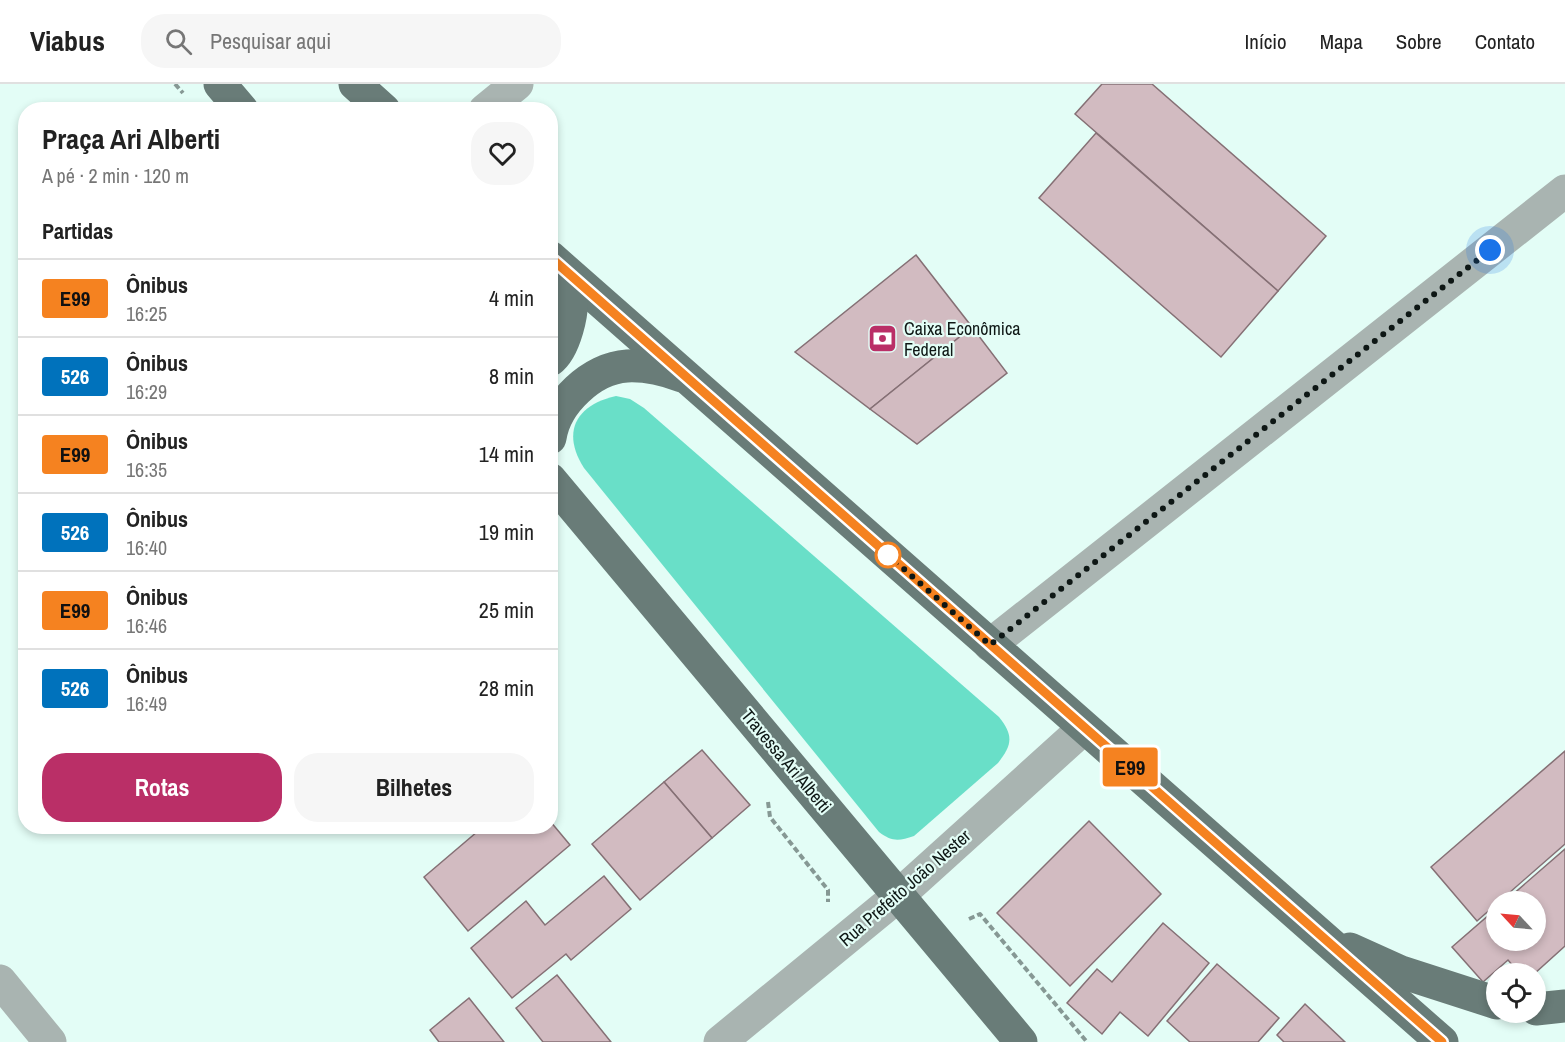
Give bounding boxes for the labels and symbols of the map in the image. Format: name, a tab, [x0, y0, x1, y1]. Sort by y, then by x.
your location	[1475, 235, 1505, 265]
place label: Caixa Econômica Federal	[904, 316, 1021, 362]
bank icon: Caixa Econômica Federal	[867, 323, 899, 355]
unlabelled marker	[875, 542, 901, 568]
street label: Travessa Ari Alberti	[736, 704, 837, 818]
line badge: E99	[1096, 748, 1164, 786]
street label: Rua Prefeito João Nester	[834, 824, 976, 952]
north arrow	[1486, 891, 1546, 951]

